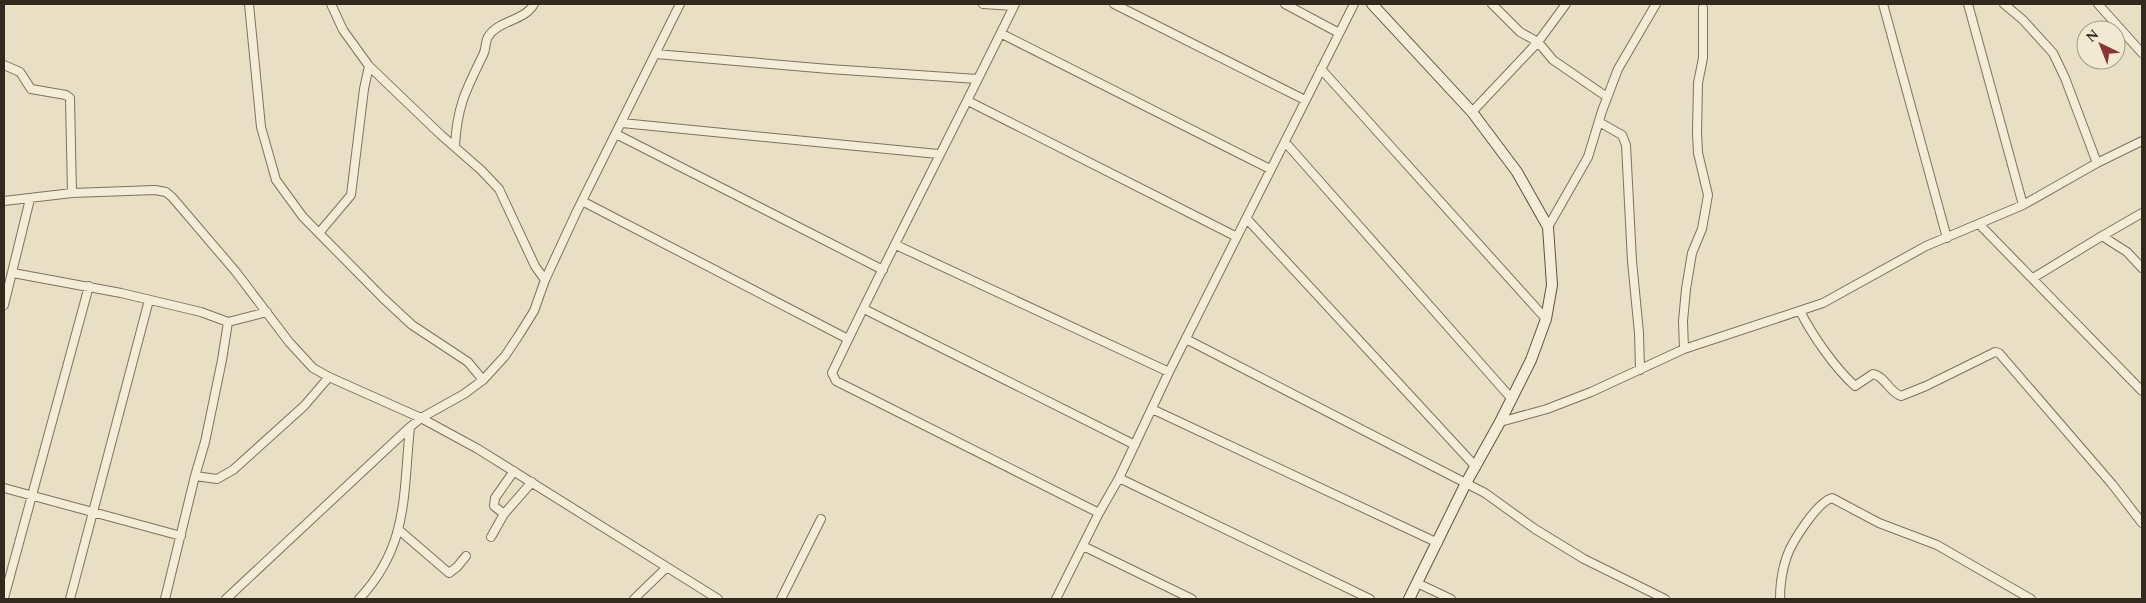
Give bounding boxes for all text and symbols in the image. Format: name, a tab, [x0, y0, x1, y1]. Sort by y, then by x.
north arrow	[2076, 20, 2126, 70]
text: N	[2081, 24, 2104, 47]

